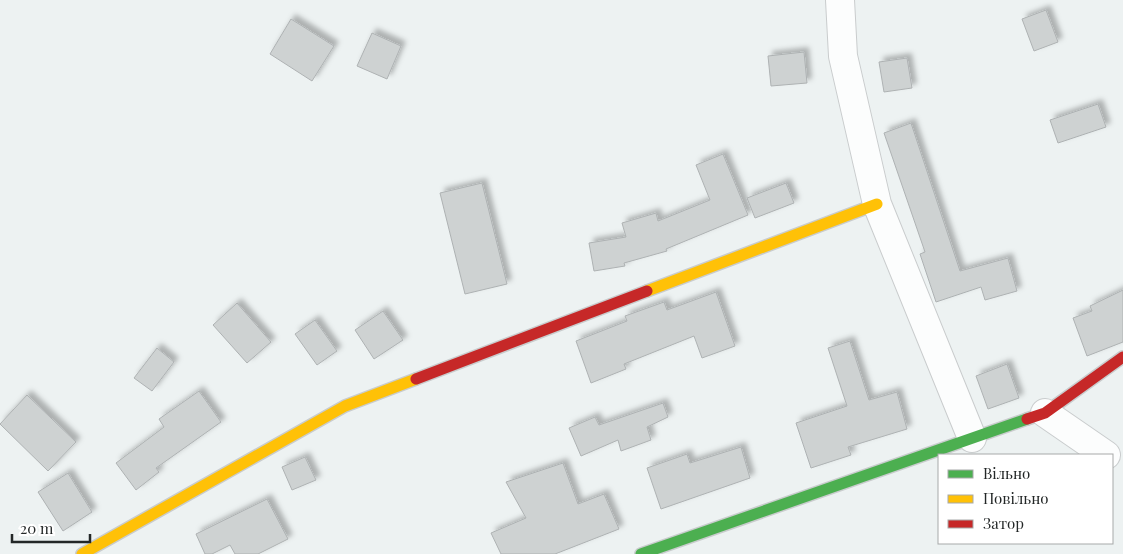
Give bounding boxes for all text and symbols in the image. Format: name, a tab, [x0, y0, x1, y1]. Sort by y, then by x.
legend	[938, 454, 1113, 544]
text: Вільно	[983, 463, 1030, 483]
text: Повільно	[983, 488, 1049, 508]
scale bar	[12, 512, 90, 544]
text: Затор	[983, 513, 1024, 533]
text: 20 m	[20, 518, 54, 538]

